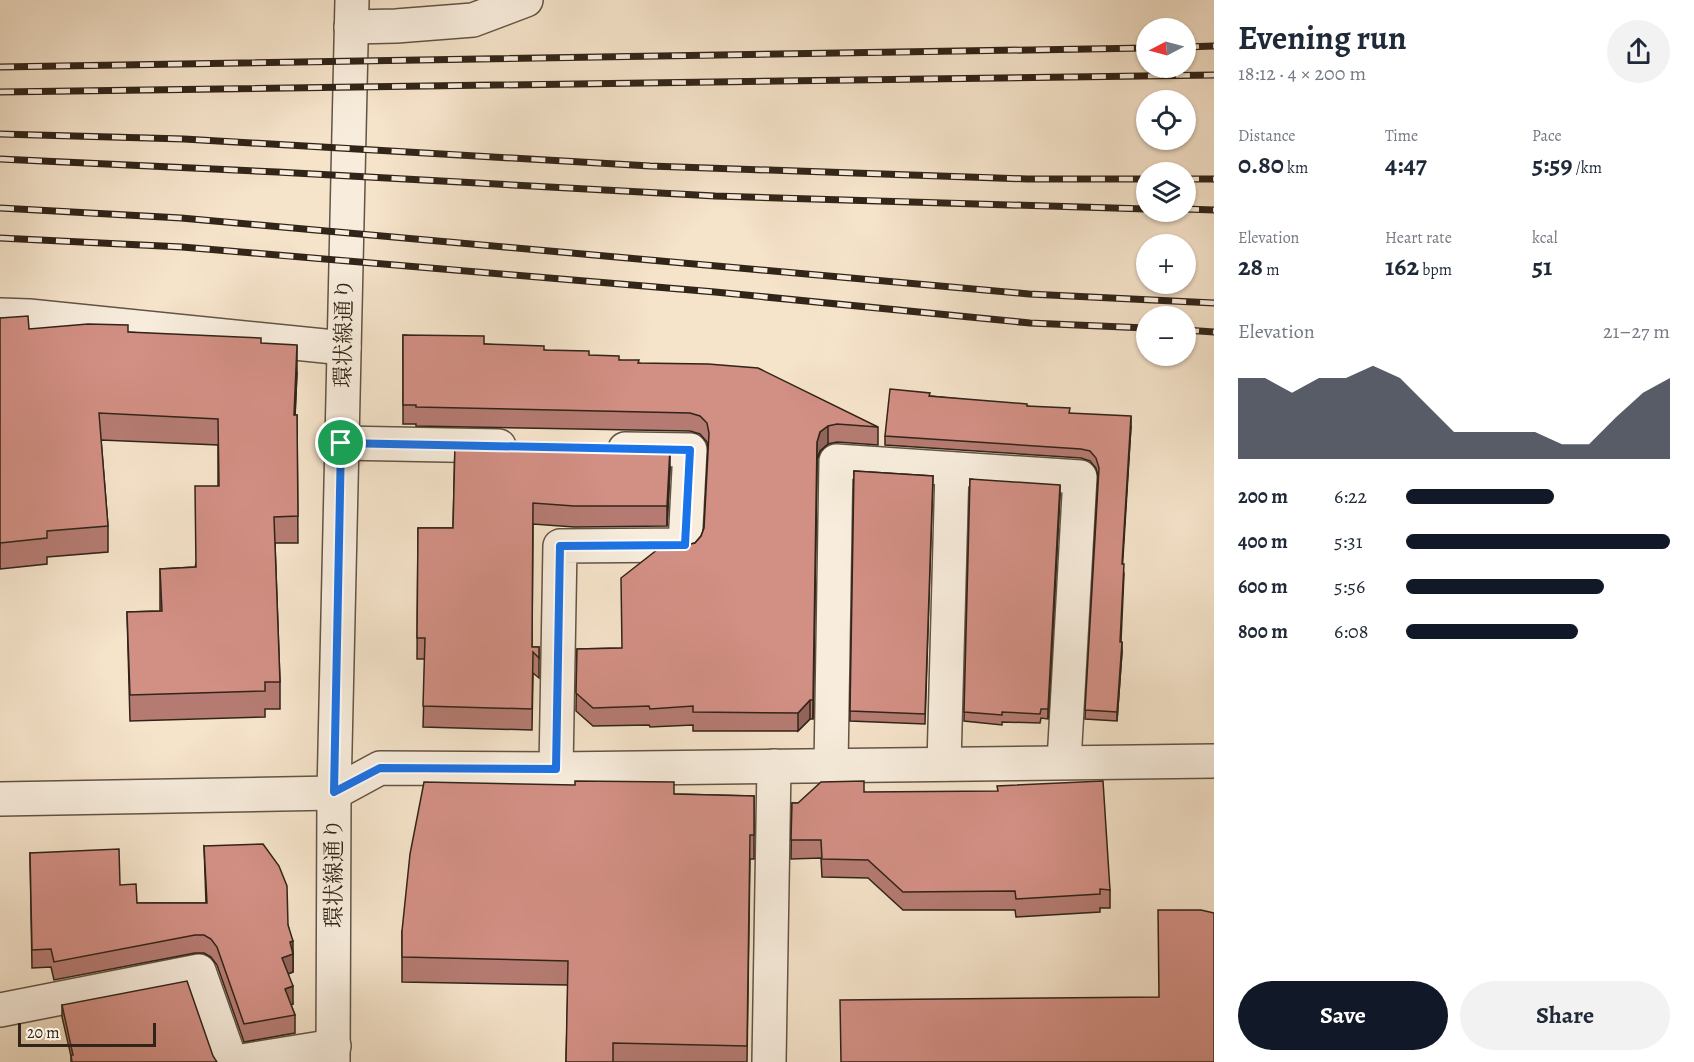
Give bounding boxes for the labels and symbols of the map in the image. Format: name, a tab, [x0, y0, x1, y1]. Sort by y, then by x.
north arrow	[1136, 18, 1196, 78]
street label: 環状線通り	[328, 278, 360, 388]
pin	[315, 417, 366, 468]
street label: 環状線通り	[319, 818, 349, 928]
scale bar	[18, 1020, 156, 1048]

